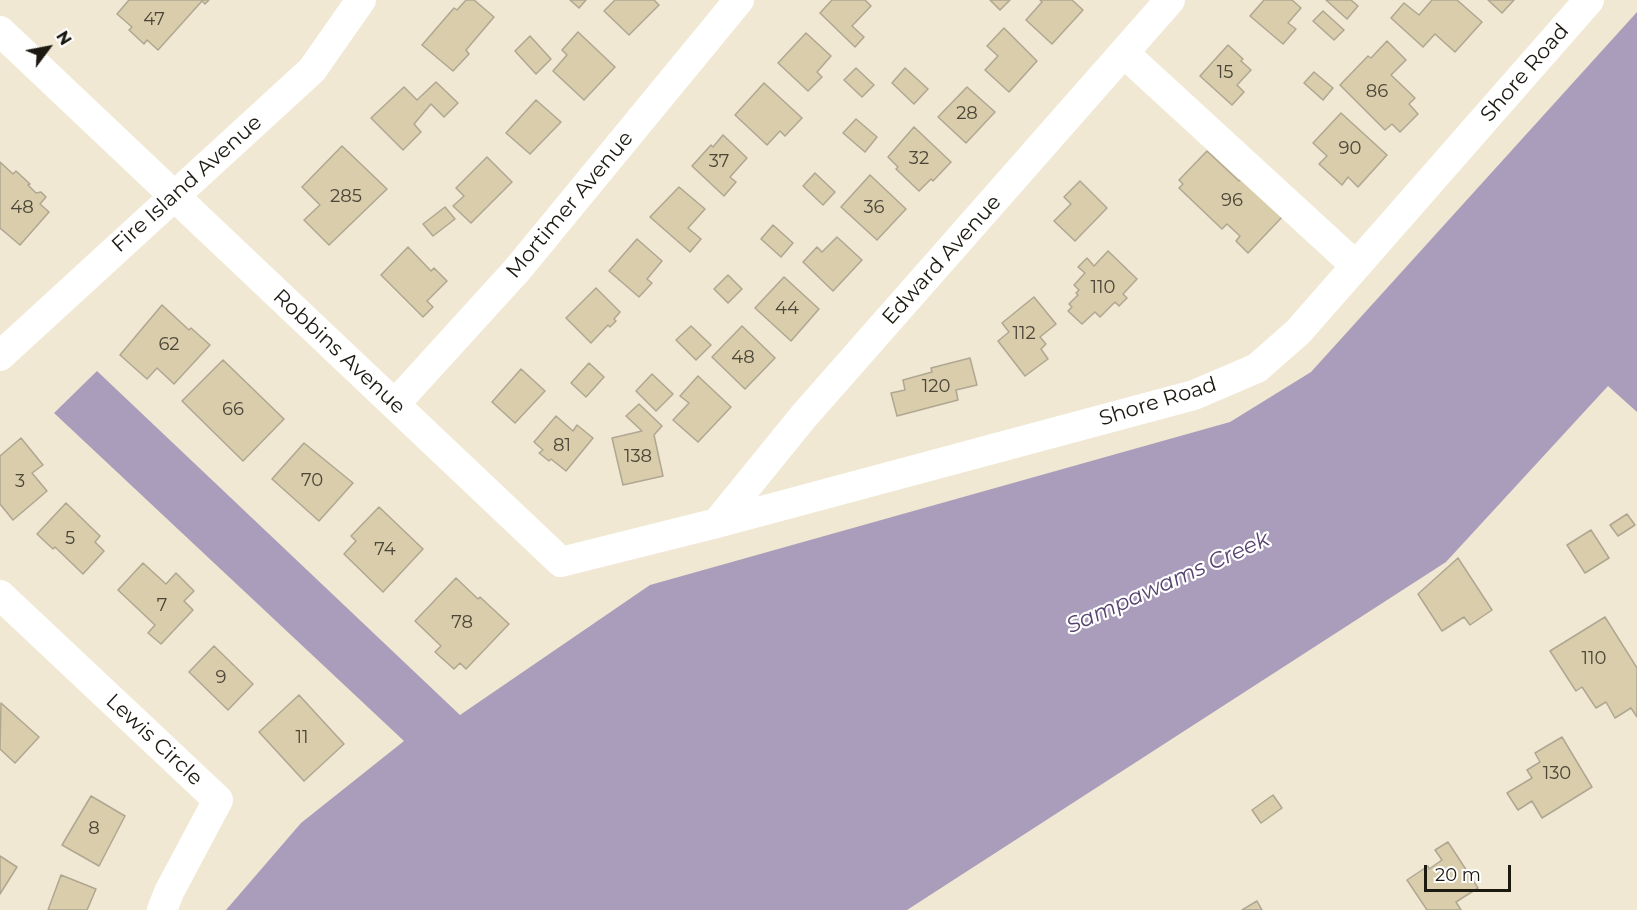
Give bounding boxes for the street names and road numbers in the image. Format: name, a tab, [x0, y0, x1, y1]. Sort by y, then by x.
street label: Shore Road	[1476, 19, 1574, 127]
street label: Fire Island Avenue	[107, 110, 267, 258]
street label: Mortimer Avenue	[501, 126, 639, 284]
street label: Edward Avenue	[877, 190, 1007, 330]
street label: Robbins Avenue	[268, 284, 410, 420]
street label: Shore Road	[1096, 372, 1220, 432]
street label: Lewis Circle	[100, 689, 208, 791]

